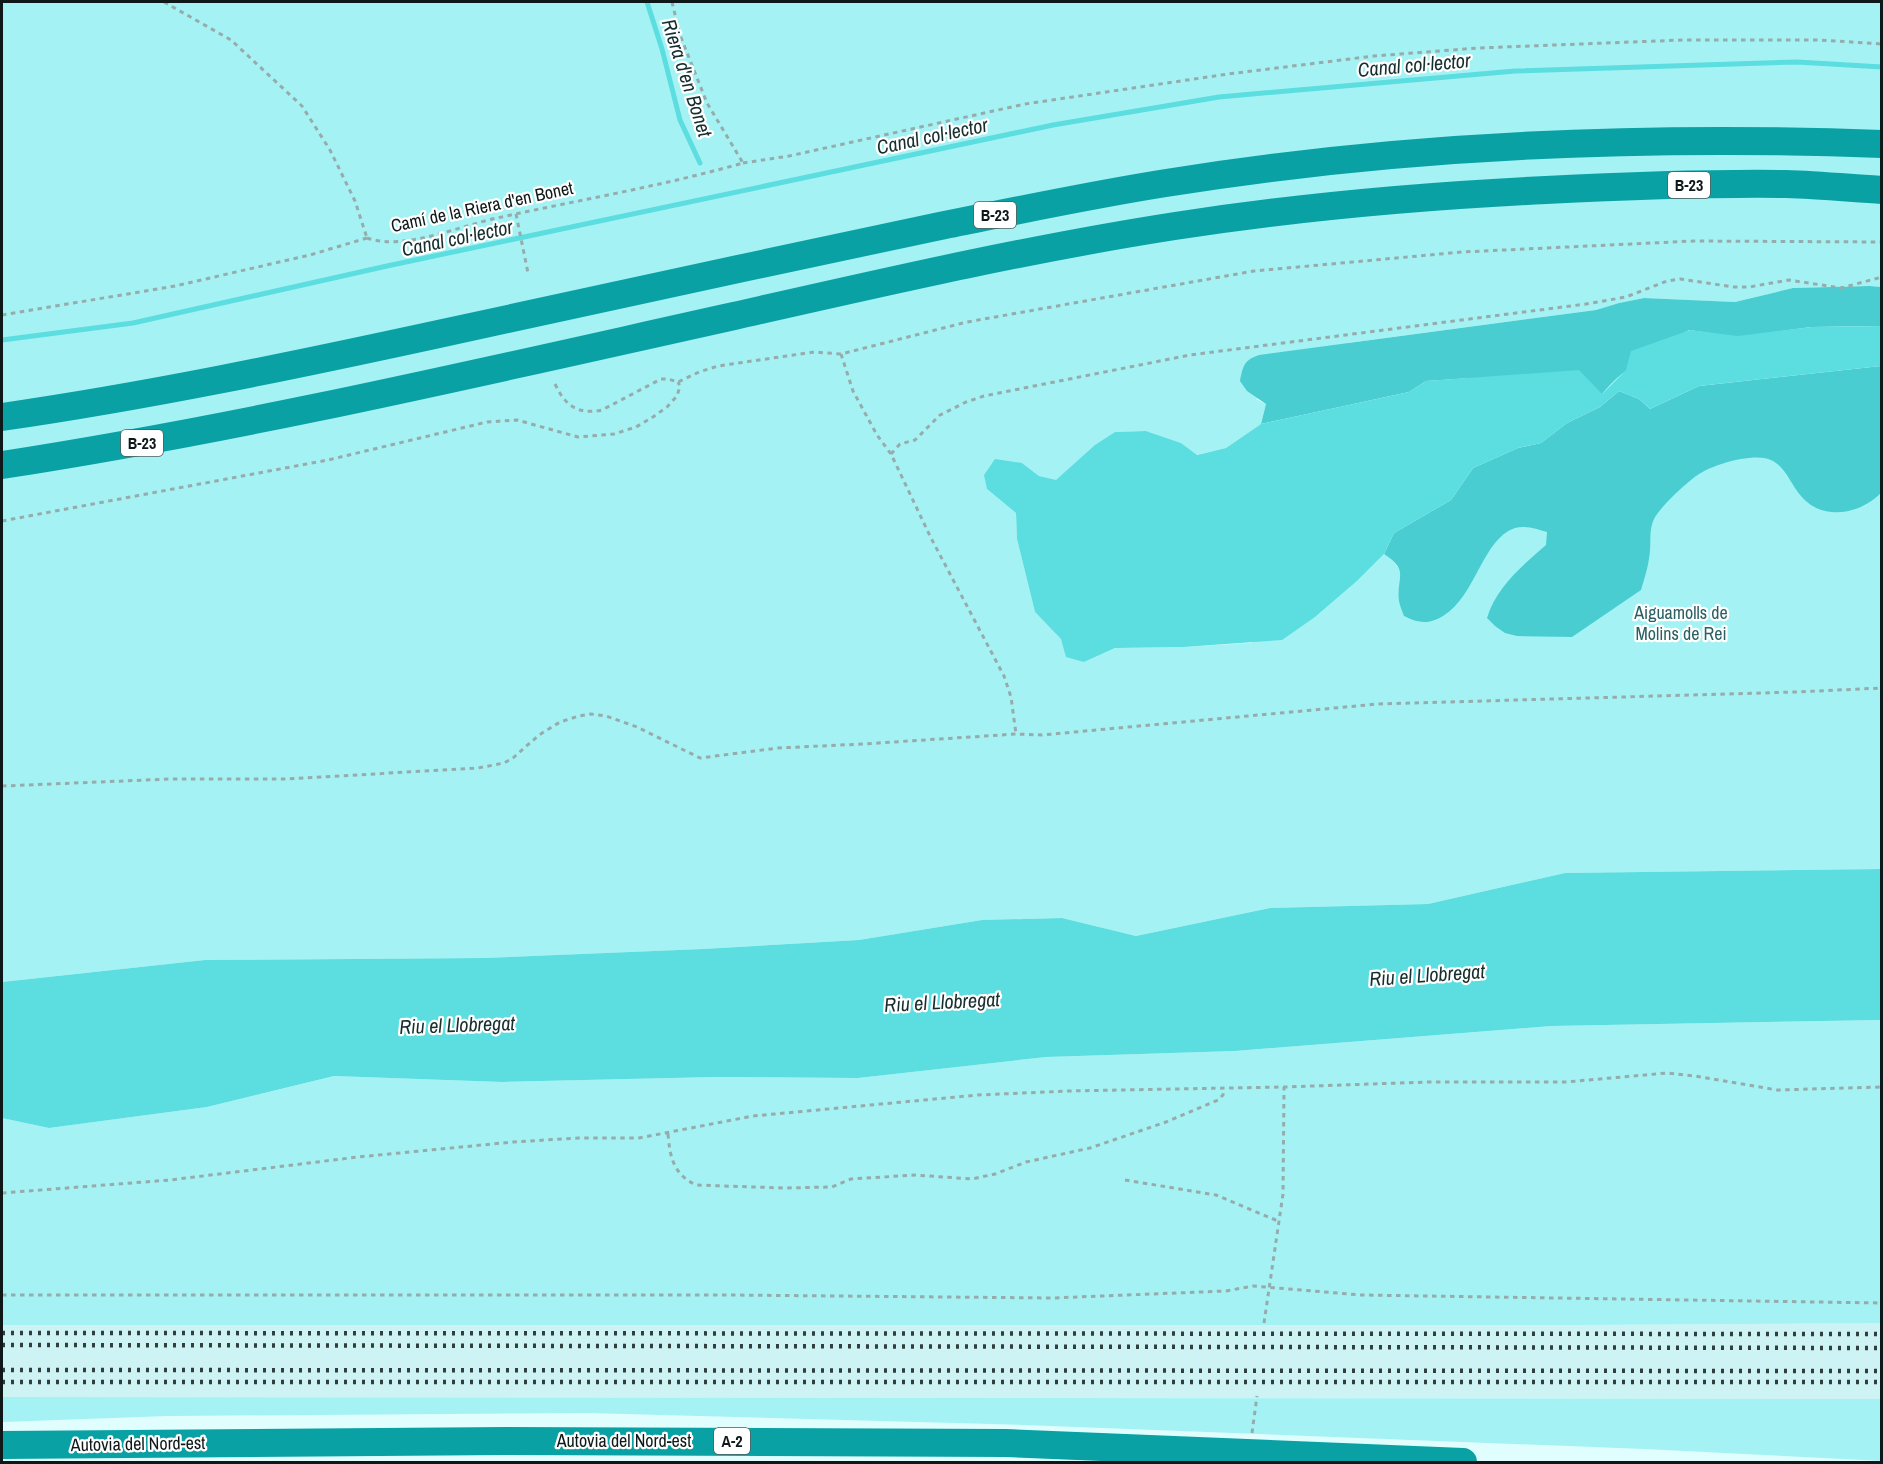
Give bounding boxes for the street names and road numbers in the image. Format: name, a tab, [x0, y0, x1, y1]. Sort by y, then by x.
road number: B-23	[1668, 172, 1710, 198]
street label: Camí de la Riera d'en Bonet	[388, 175, 575, 238]
road number: B-23	[974, 202, 1016, 228]
road number: B-23	[121, 430, 163, 456]
street label: Autovia del Nord-est	[556, 1428, 691, 1453]
road number: A-2	[714, 1428, 750, 1454]
street label: Autovia del Nord-est	[70, 1430, 205, 1457]

